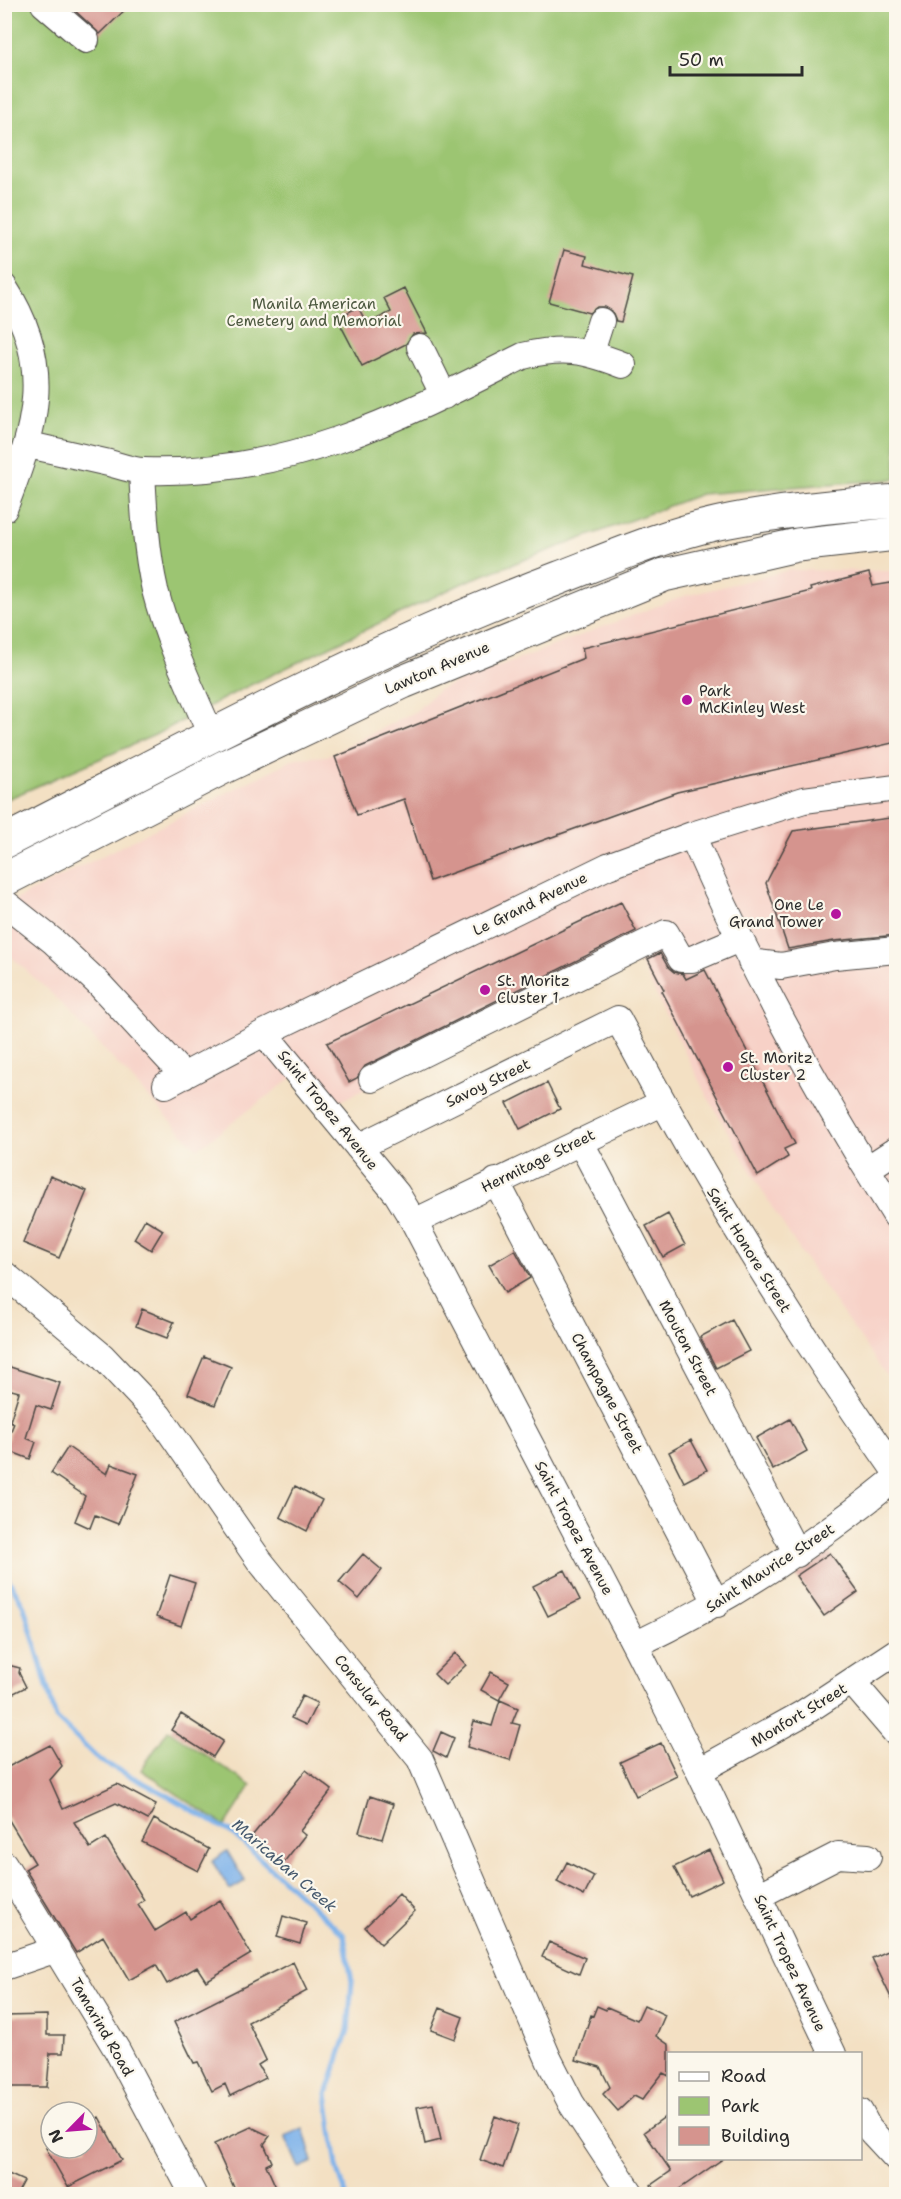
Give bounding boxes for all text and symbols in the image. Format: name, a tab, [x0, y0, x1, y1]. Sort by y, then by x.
scale bar	[670, 39, 802, 77]
text: 50 m	[679, 48, 724, 72]
park label: Manila American Cemetery and Memorial	[226, 294, 402, 331]
street label: Lawton Avenue	[381, 637, 493, 699]
place label: Park McKinley West	[699, 681, 806, 718]
marker: Park McKinley West	[680, 693, 694, 707]
street label: Le Grand Avenue	[469, 868, 591, 940]
place label: One Le Grand Tower	[729, 895, 824, 932]
marker: One Le Grand Tower	[829, 907, 843, 921]
place label: St. Moritz Cluster 1	[497, 971, 570, 1008]
marker: St. Moritz Cluster 1	[478, 983, 492, 997]
street label: Saint Tropez Avenue	[273, 1046, 383, 1174]
place label: St. Moritz Cluster 2	[740, 1048, 813, 1085]
street label: Savoy Street	[442, 1054, 534, 1112]
marker: St. Moritz Cluster 2	[721, 1060, 735, 1074]
street label: Hermitage Street	[478, 1125, 598, 1197]
street label: Saint Honore Street	[702, 1184, 796, 1316]
street label: Mouton Street	[654, 1297, 722, 1399]
street label: Champagne Street	[567, 1329, 647, 1457]
street label: Saint Tropez Avenue	[530, 1457, 618, 1599]
street label: Saint Maurice Street	[702, 1519, 838, 1617]
street label: Consular Road	[330, 1650, 413, 1746]
street label: Monfort Street	[747, 1678, 851, 1752]
water label: Maricaban Creek	[228, 1814, 342, 1917]
street label: Saint Tropez Avenue	[749, 1891, 831, 2035]
street label: Tamarind Road	[66, 1974, 139, 2080]
legend	[667, 2052, 862, 2160]
text: Road	[721, 2064, 766, 2088]
text: Park	[721, 2094, 760, 2118]
north arrow	[39, 2100, 99, 2160]
text: Building	[721, 2124, 790, 2148]
text: N	[44, 2126, 68, 2146]

